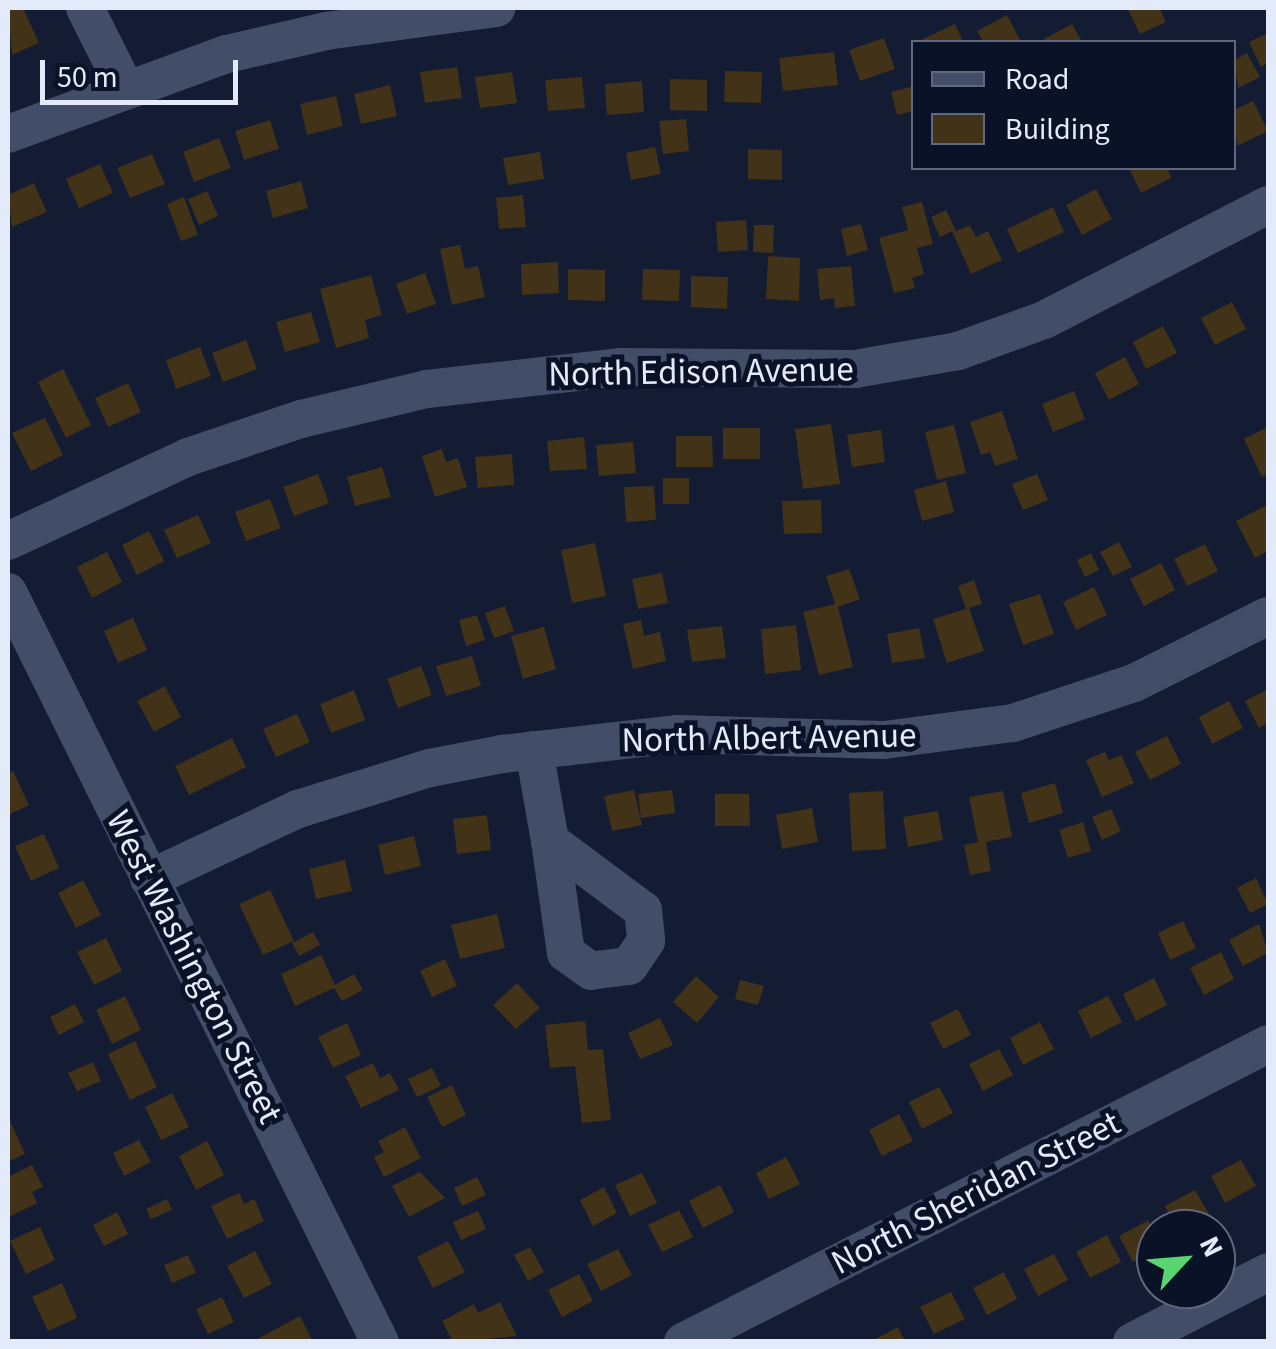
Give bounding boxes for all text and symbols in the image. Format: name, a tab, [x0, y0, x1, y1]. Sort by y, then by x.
scale bar	[45, 40, 242, 102]
legend	[911, 40, 1236, 170]
text: 50 m	[57, 56, 118, 99]
text: Road	[1005, 58, 1069, 101]
text: Building	[1005, 108, 1110, 151]
street label: North Edison Avenue	[548, 348, 854, 396]
street label: North Albert Avenue	[621, 714, 917, 762]
street label: West Washington Street	[97, 804, 291, 1130]
street label: North Sheridan Street	[825, 1102, 1127, 1284]
north arrow	[1136, 1209, 1236, 1309]
text: N	[1189, 1230, 1233, 1264]

